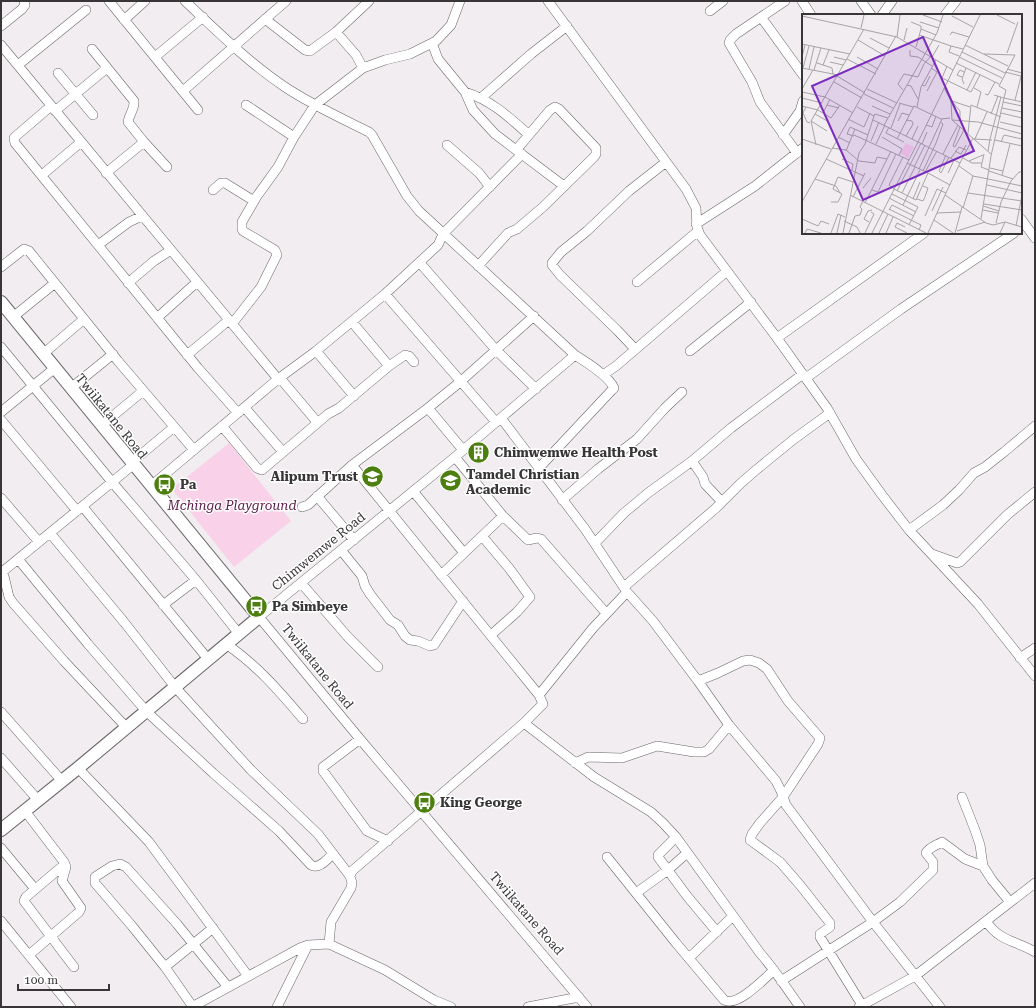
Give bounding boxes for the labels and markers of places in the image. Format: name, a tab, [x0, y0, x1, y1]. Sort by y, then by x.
building icon: Chimwemwe Health Post	[466, 439, 492, 465]
place label: Chimwemwe Health Post	[494, 445, 658, 460]
school or university icon: Alipum Trust	[360, 463, 386, 489]
place label: Tamdel Christian Academic	[466, 467, 580, 497]
school or university icon: Tamdel Christian Academic	[438, 468, 464, 494]
place label: Alipum Trust	[271, 469, 359, 484]
bus stop icon: Pa	[151, 471, 177, 497]
place label: Pa	[180, 477, 197, 492]
bus stop icon: Pa Simbeye	[244, 593, 270, 619]
place label: Pa Simbeye	[272, 599, 348, 614]
bus stop icon: King George	[412, 789, 438, 815]
place label: King George	[440, 795, 522, 810]

